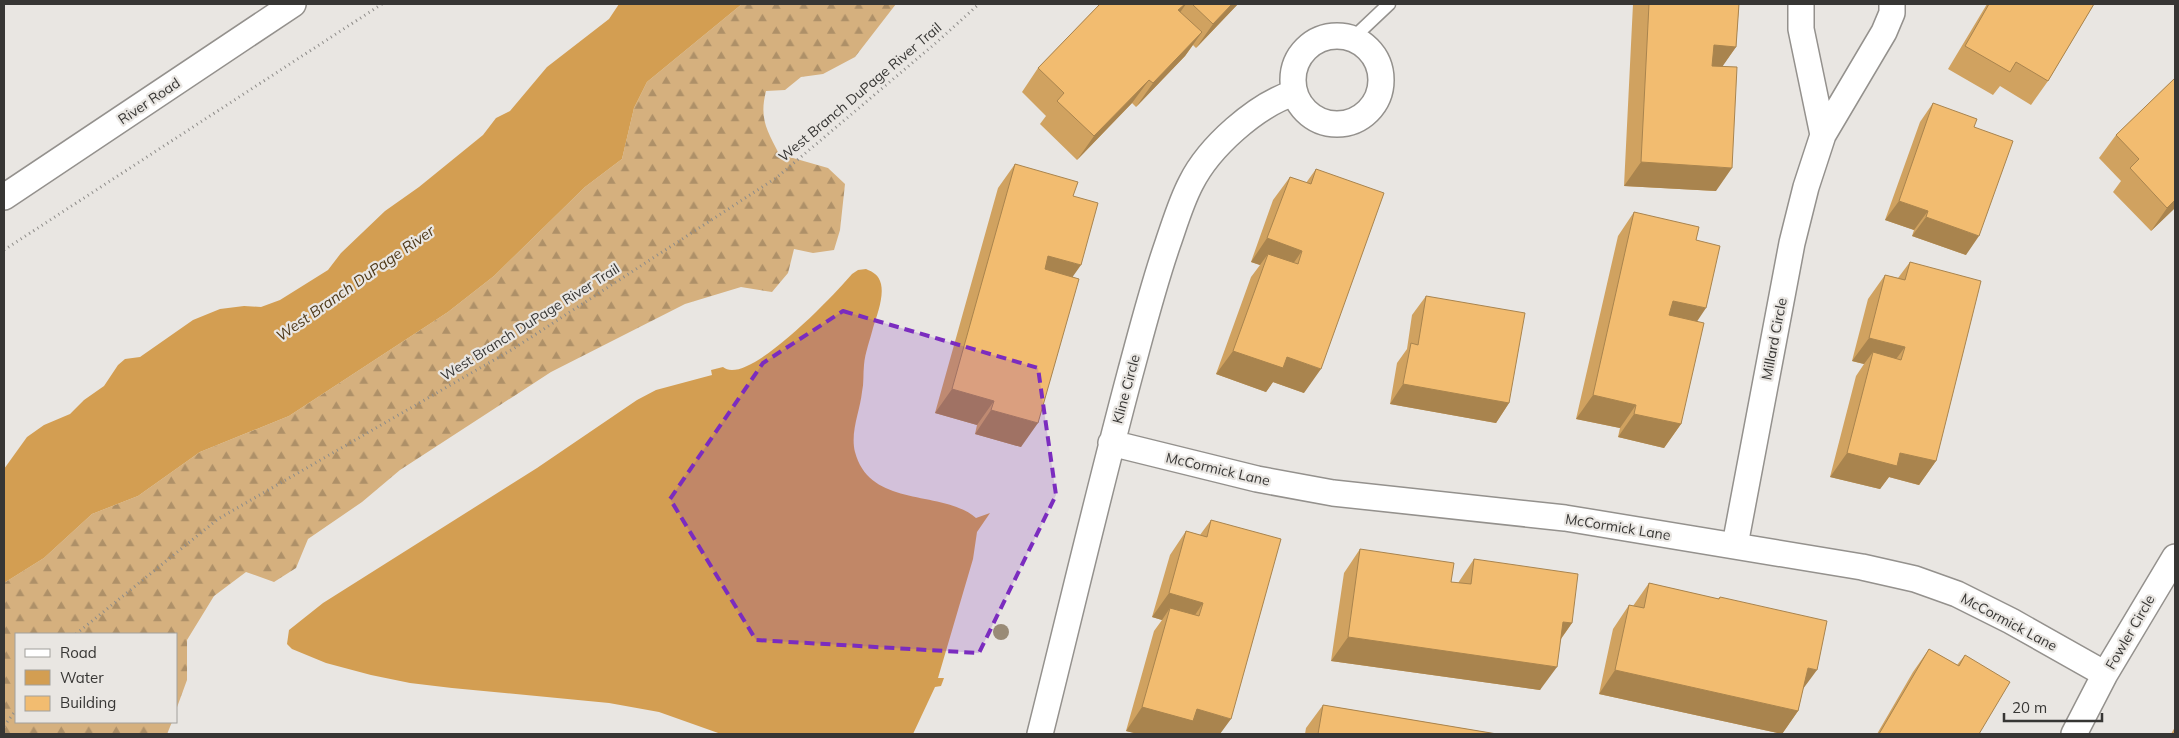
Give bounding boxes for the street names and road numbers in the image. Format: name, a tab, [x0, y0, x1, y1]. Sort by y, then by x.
street label: West Branch DuPage River Trail	[775, 18, 945, 166]
street label: River Road	[115, 74, 183, 128]
street label: West Branch DuPage River Trail	[437, 259, 623, 385]
street label: Millard Circle	[1757, 296, 1791, 382]
street label: Kline Circle	[1108, 352, 1144, 426]
street label: McCormick Lane	[1164, 448, 1272, 490]
street label: McCormick Lane	[1564, 510, 1672, 544]
street label: McCormick Lane	[1958, 589, 2060, 655]
street label: Fowler Circle	[2101, 592, 2159, 672]

